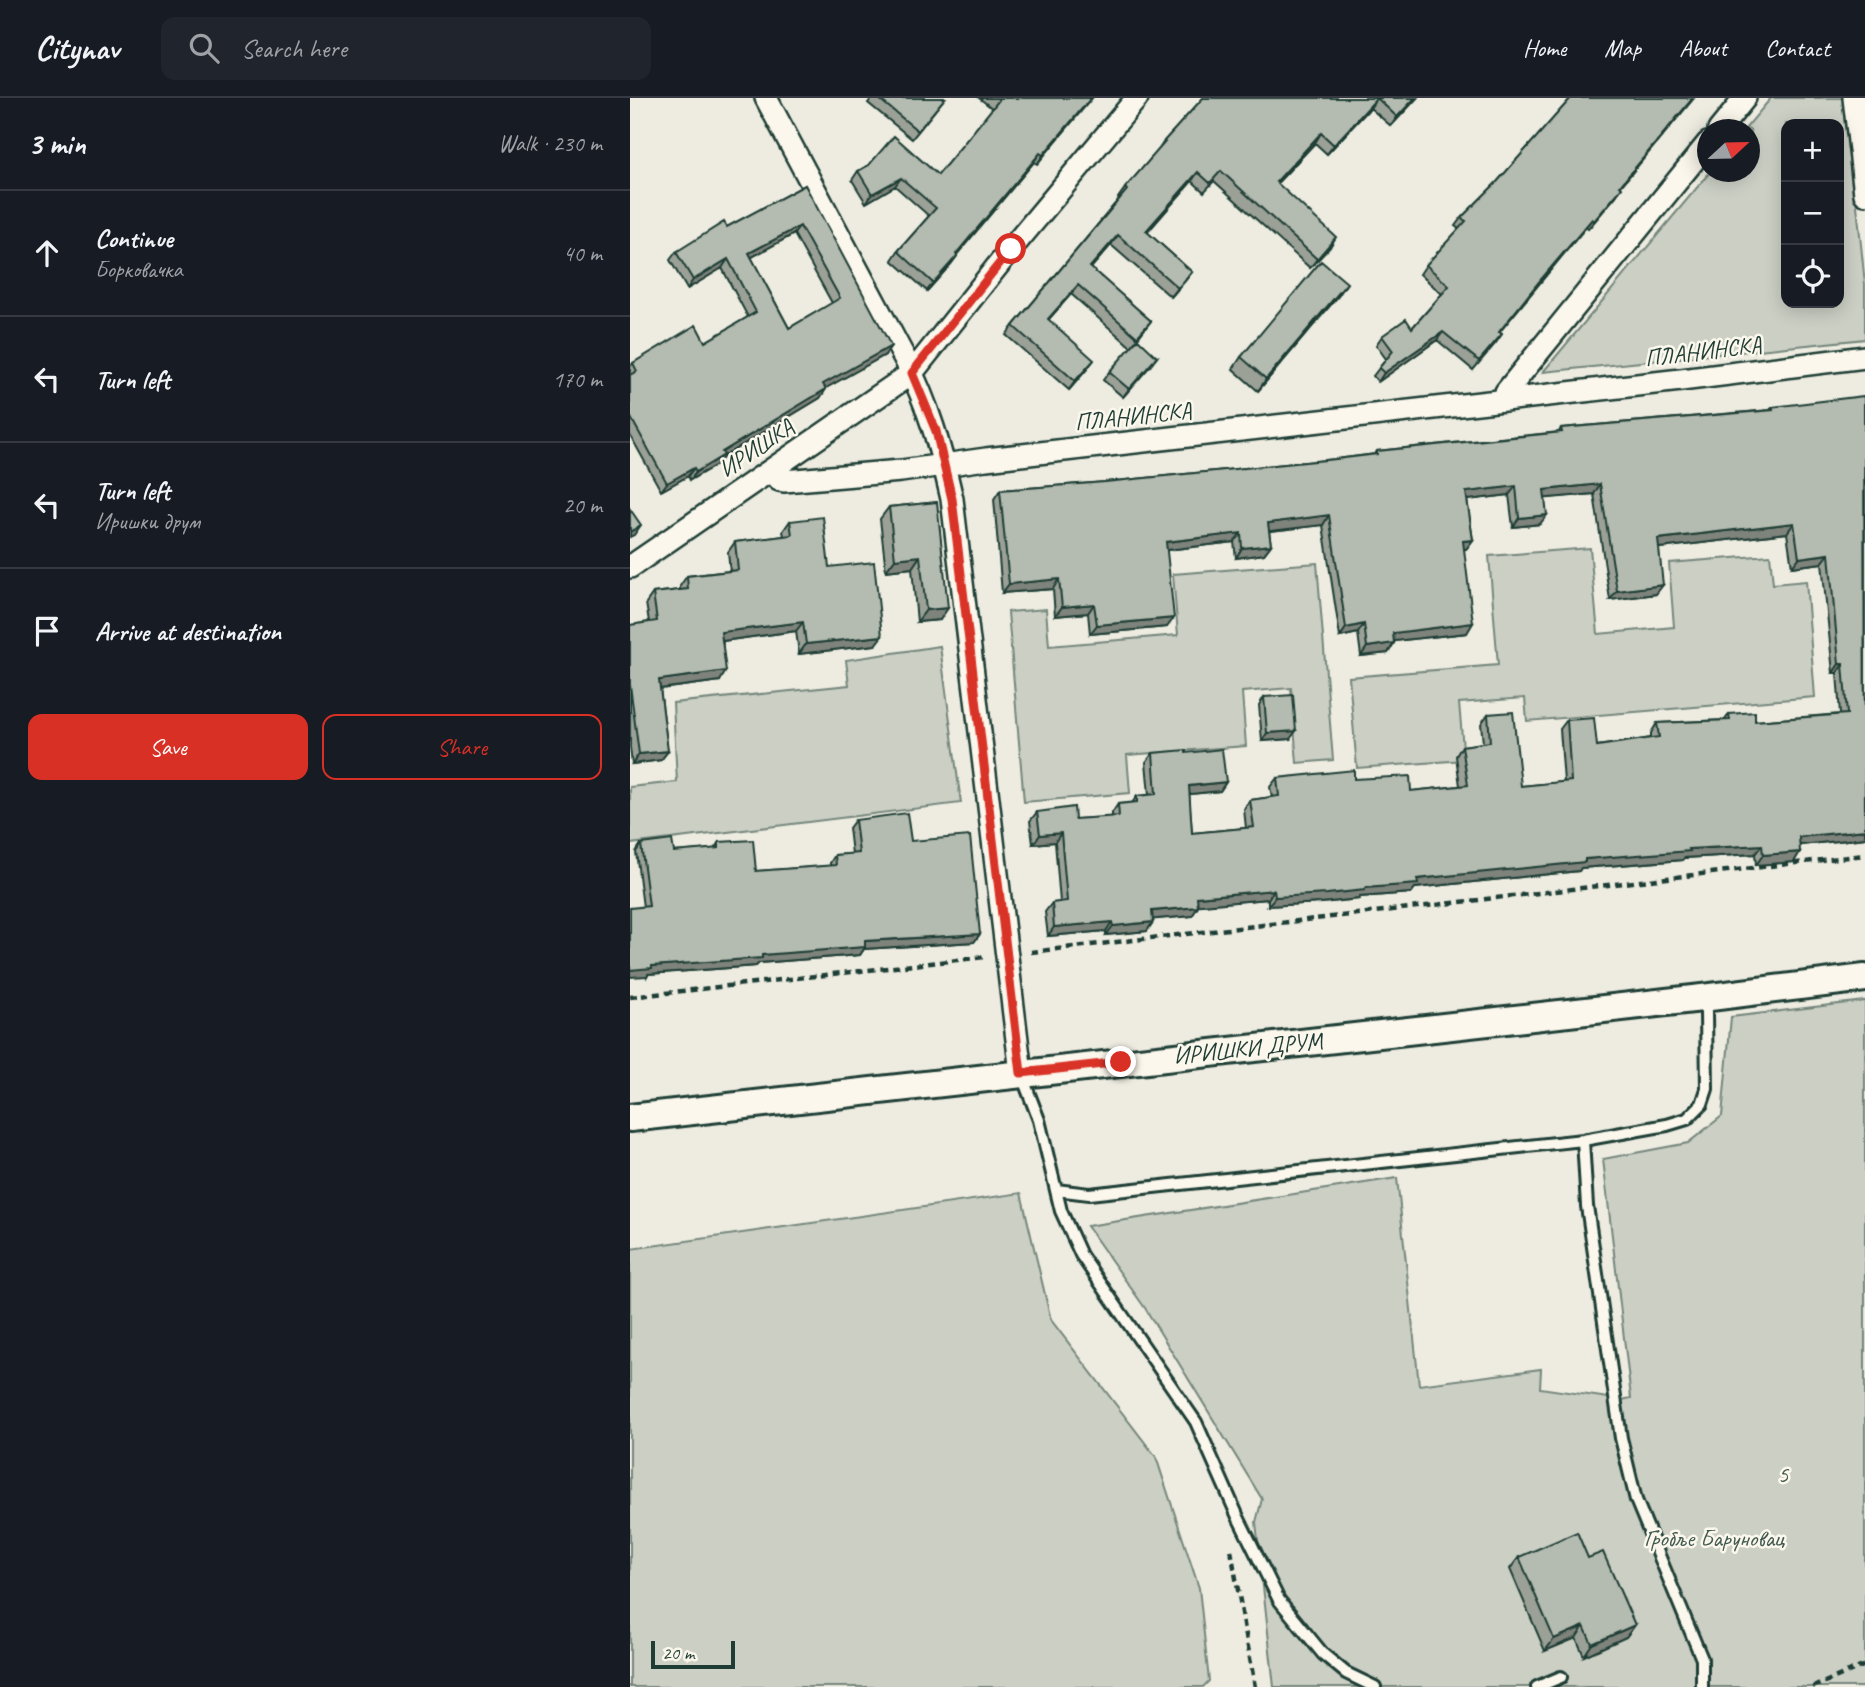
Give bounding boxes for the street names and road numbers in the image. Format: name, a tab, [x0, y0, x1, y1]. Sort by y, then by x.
street label: ПЛАНИНСКА	[1643, 329, 1764, 373]
street label: ПЛАНИНСКА	[1073, 395, 1194, 437]
street label: ИРИШКА	[713, 411, 800, 484]
street label: ИРИШКИ ДРУМ	[1172, 1025, 1326, 1071]

